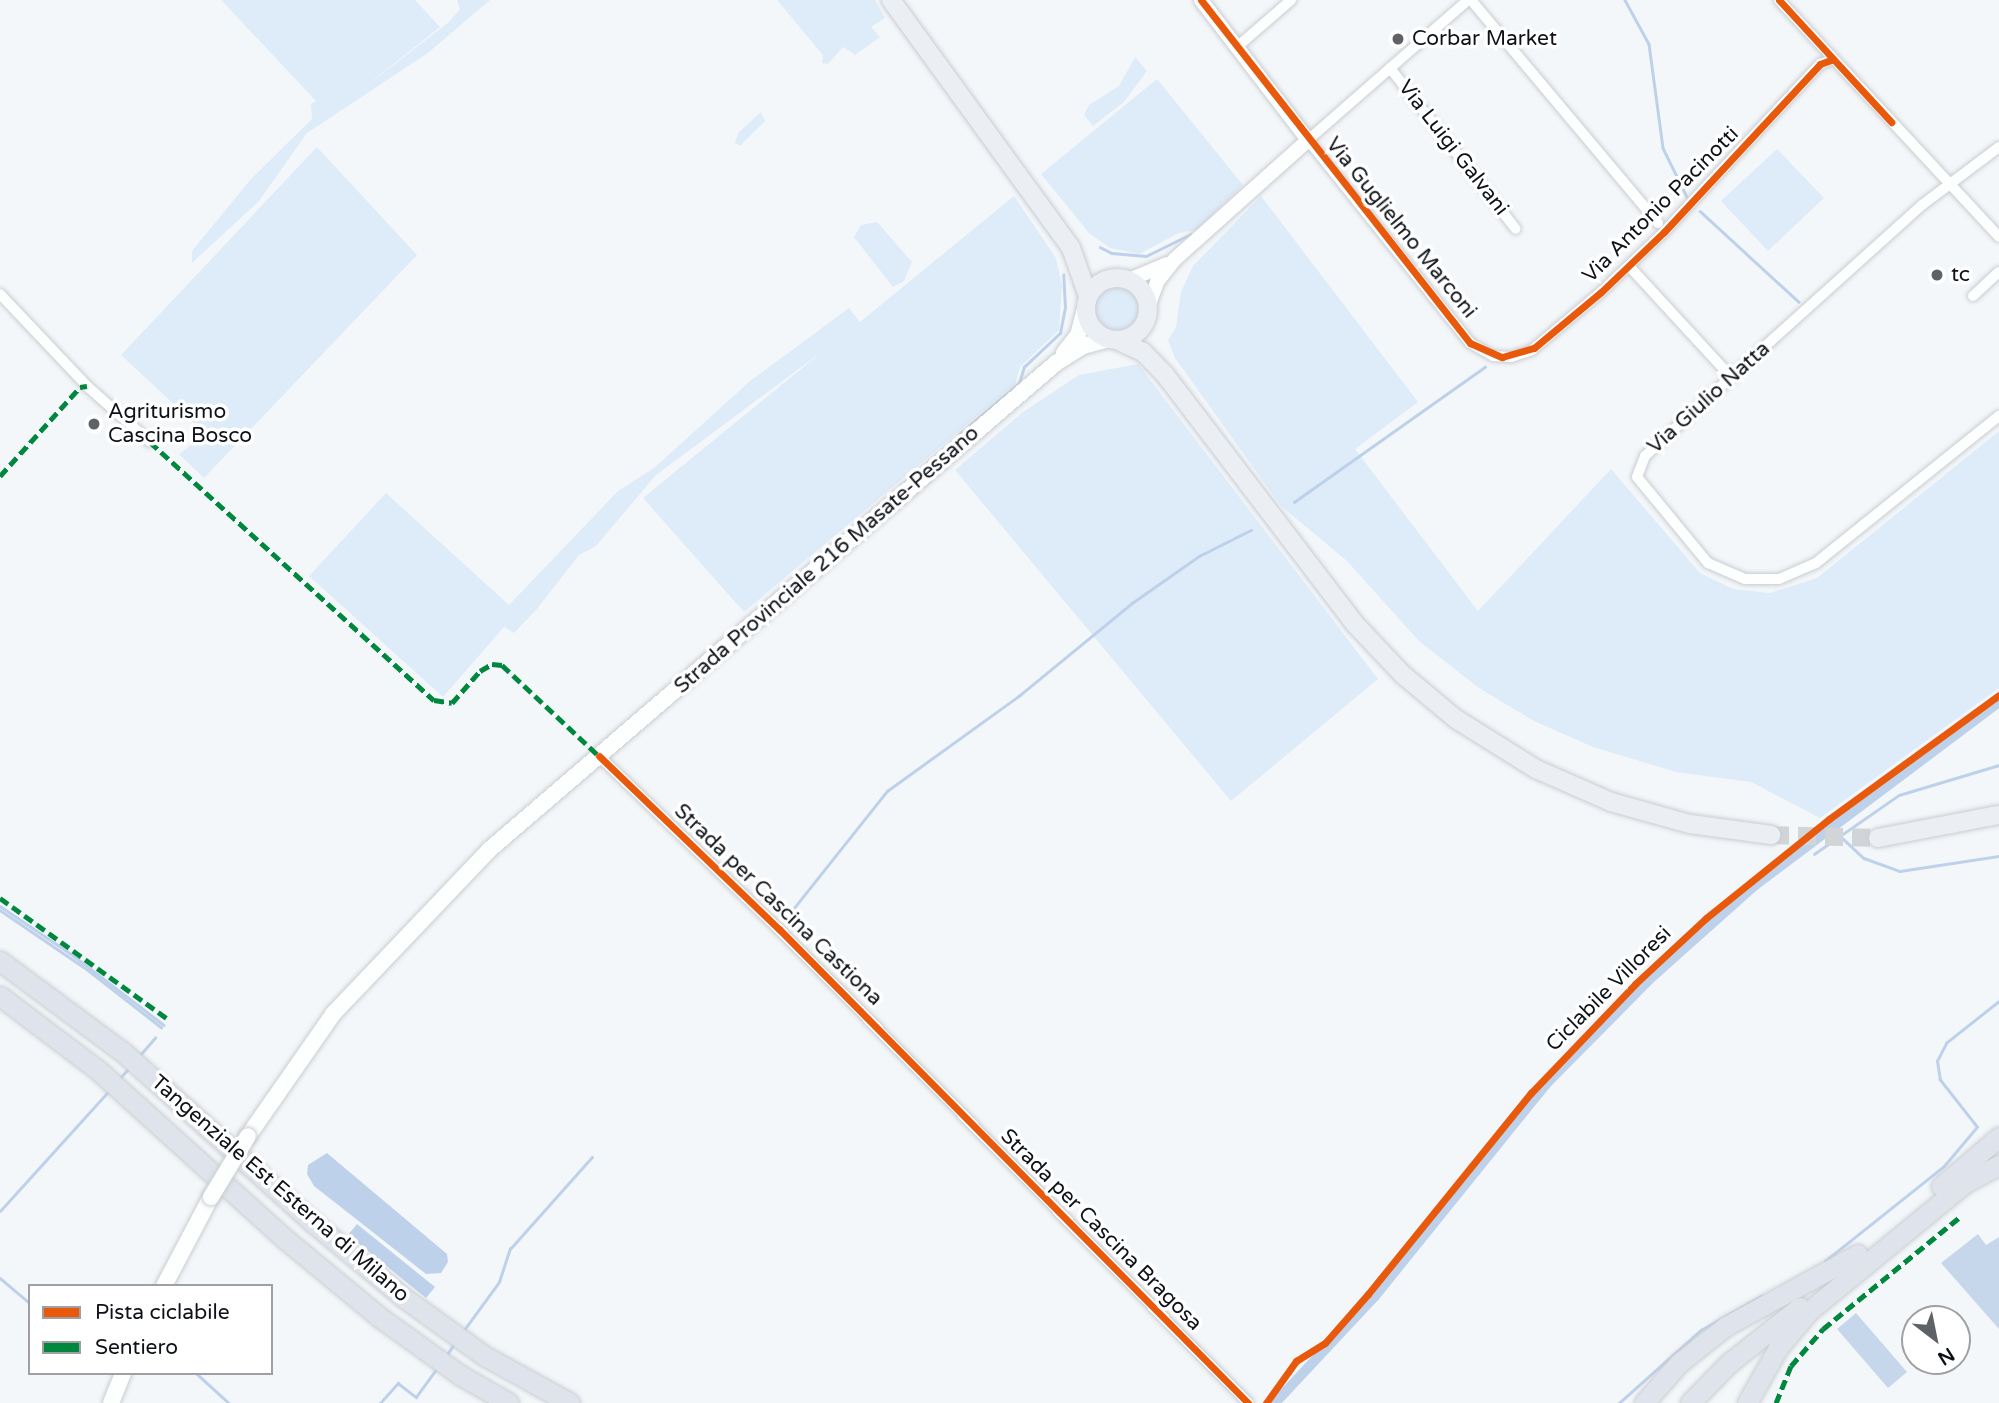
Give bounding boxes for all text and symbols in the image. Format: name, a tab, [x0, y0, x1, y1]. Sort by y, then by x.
place label: Corbar Market	[1412, 26, 1557, 52]
marker: Corbar Market	[1390, 31, 1406, 47]
street label: Via Luigi Galvani	[1392, 75, 1514, 221]
street label: Via Antonio Pacinotti	[1578, 122, 1744, 288]
street label: Via Guglielmo Marconi	[1320, 132, 1482, 324]
place label: tc	[1951, 262, 1970, 288]
marker: tc	[1929, 267, 1945, 283]
street label: Via Giulio Natta	[1643, 337, 1775, 459]
place label: Agriturismo Cascina Bosco	[108, 399, 252, 449]
marker: Agriturismo Cascina Bosco	[86, 416, 102, 432]
street label: Strada Provinciale 216 Masate-Pessano	[670, 421, 984, 699]
street label: Strada per Cascina Castiona	[669, 799, 887, 1011]
street label: Ciclabile Villoresi	[1541, 921, 1677, 1057]
street label: Tangenziale Est Esterna di Milano	[146, 1070, 414, 1308]
street label: Strada per Cascina Bragosa	[995, 1124, 1207, 1336]
legend	[28, 1284, 273, 1375]
text: Pista ciclabile	[95, 1300, 230, 1325]
north arrow	[1901, 1305, 1971, 1375]
text: Sentiero	[95, 1335, 178, 1360]
text: N	[1934, 1343, 1958, 1369]

